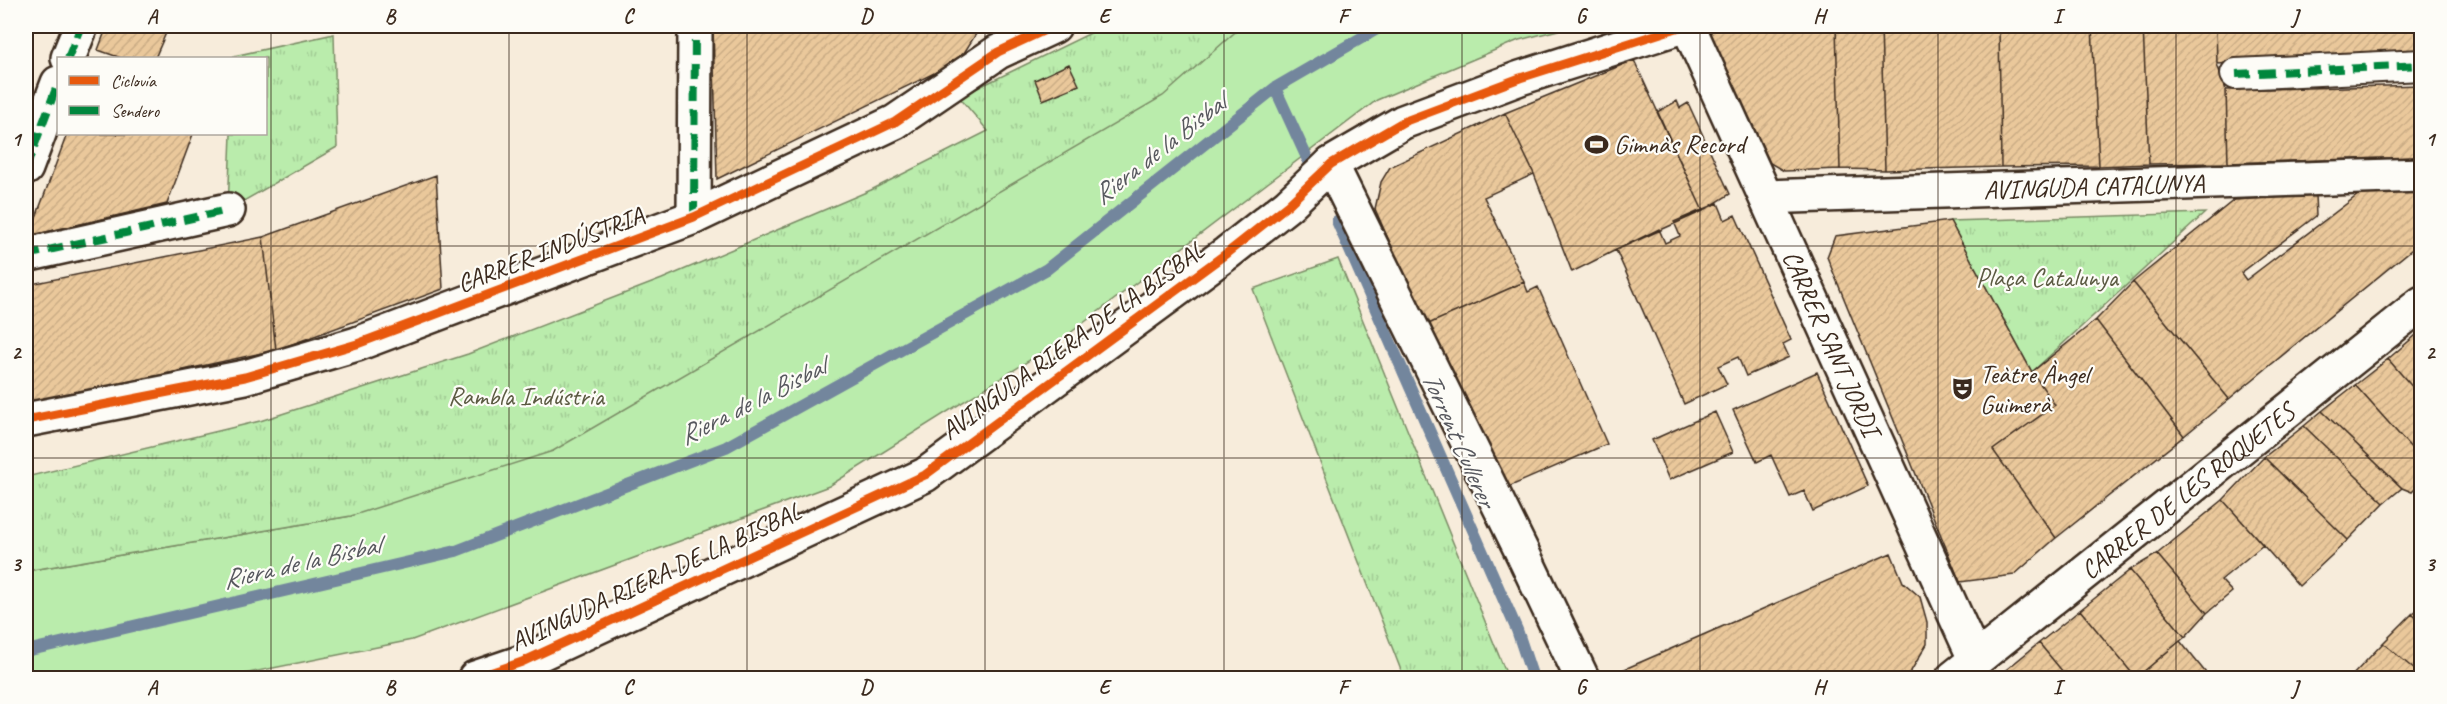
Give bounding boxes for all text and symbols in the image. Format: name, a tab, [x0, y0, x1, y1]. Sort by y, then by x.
text: A	[147, 4, 159, 29]
text: B	[385, 4, 397, 29]
text: C	[623, 4, 635, 29]
text: D	[860, 4, 874, 29]
text: E	[1099, 4, 1113, 29]
text: F	[1338, 4, 1352, 29]
text: G	[1576, 4, 1589, 29]
text: H	[1813, 4, 1828, 29]
text: I	[2053, 4, 2066, 29]
text: J	[2290, 4, 2302, 29]
legend	[57, 57, 267, 135]
text: Ciclovía	[111, 70, 157, 92]
water label: Riera de la Bisbal	[1086, 81, 1239, 212]
text: Sendero	[111, 100, 161, 122]
text: 1	[12, 127, 23, 152]
text: 1	[2426, 127, 2437, 152]
place label: Gimnàs Record	[1614, 128, 1748, 161]
sports icon: Gimnàs Record	[1583, 131, 1609, 157]
street label: AVINGUDA CATALUNYA	[1983, 166, 2206, 207]
street label: CARRER INDÚSTRIA	[452, 198, 649, 300]
street label: AVINGUDA RIERA DE LA BISBAL	[934, 233, 1211, 447]
street label: CARRER SANT JORDI	[1775, 245, 1890, 446]
park label: Plaça Catalunya	[1976, 261, 2120, 294]
text: 2	[12, 340, 23, 365]
text: 2	[2426, 340, 2437, 365]
water label: Riera de la Bisbal	[673, 346, 838, 452]
place label: Teàtre Àngel Guimerà	[1980, 358, 2094, 421]
water label: Torrent Cullerer	[1414, 366, 1506, 516]
theatre icon: Teàtre Àngel Guimerà	[1949, 376, 1975, 402]
park label: Rambla Indústria	[448, 380, 605, 413]
street label: CARRER DE LES ROQUETES	[2074, 393, 2304, 587]
street label: AVINGUDA RIERA DE LA BISBAL	[505, 494, 807, 658]
water label: Riera de la Bisbal	[219, 526, 391, 597]
text: 3	[12, 552, 23, 577]
text: 3	[2426, 552, 2437, 577]
text: A	[147, 675, 159, 700]
text: B	[385, 675, 397, 700]
text: C	[623, 675, 635, 700]
text: D	[860, 675, 874, 700]
text: E	[1099, 675, 1113, 700]
text: F	[1338, 675, 1352, 700]
text: G	[1576, 675, 1589, 700]
text: H	[1813, 675, 1828, 700]
text: I	[2053, 675, 2066, 700]
text: J	[2290, 675, 2302, 700]

